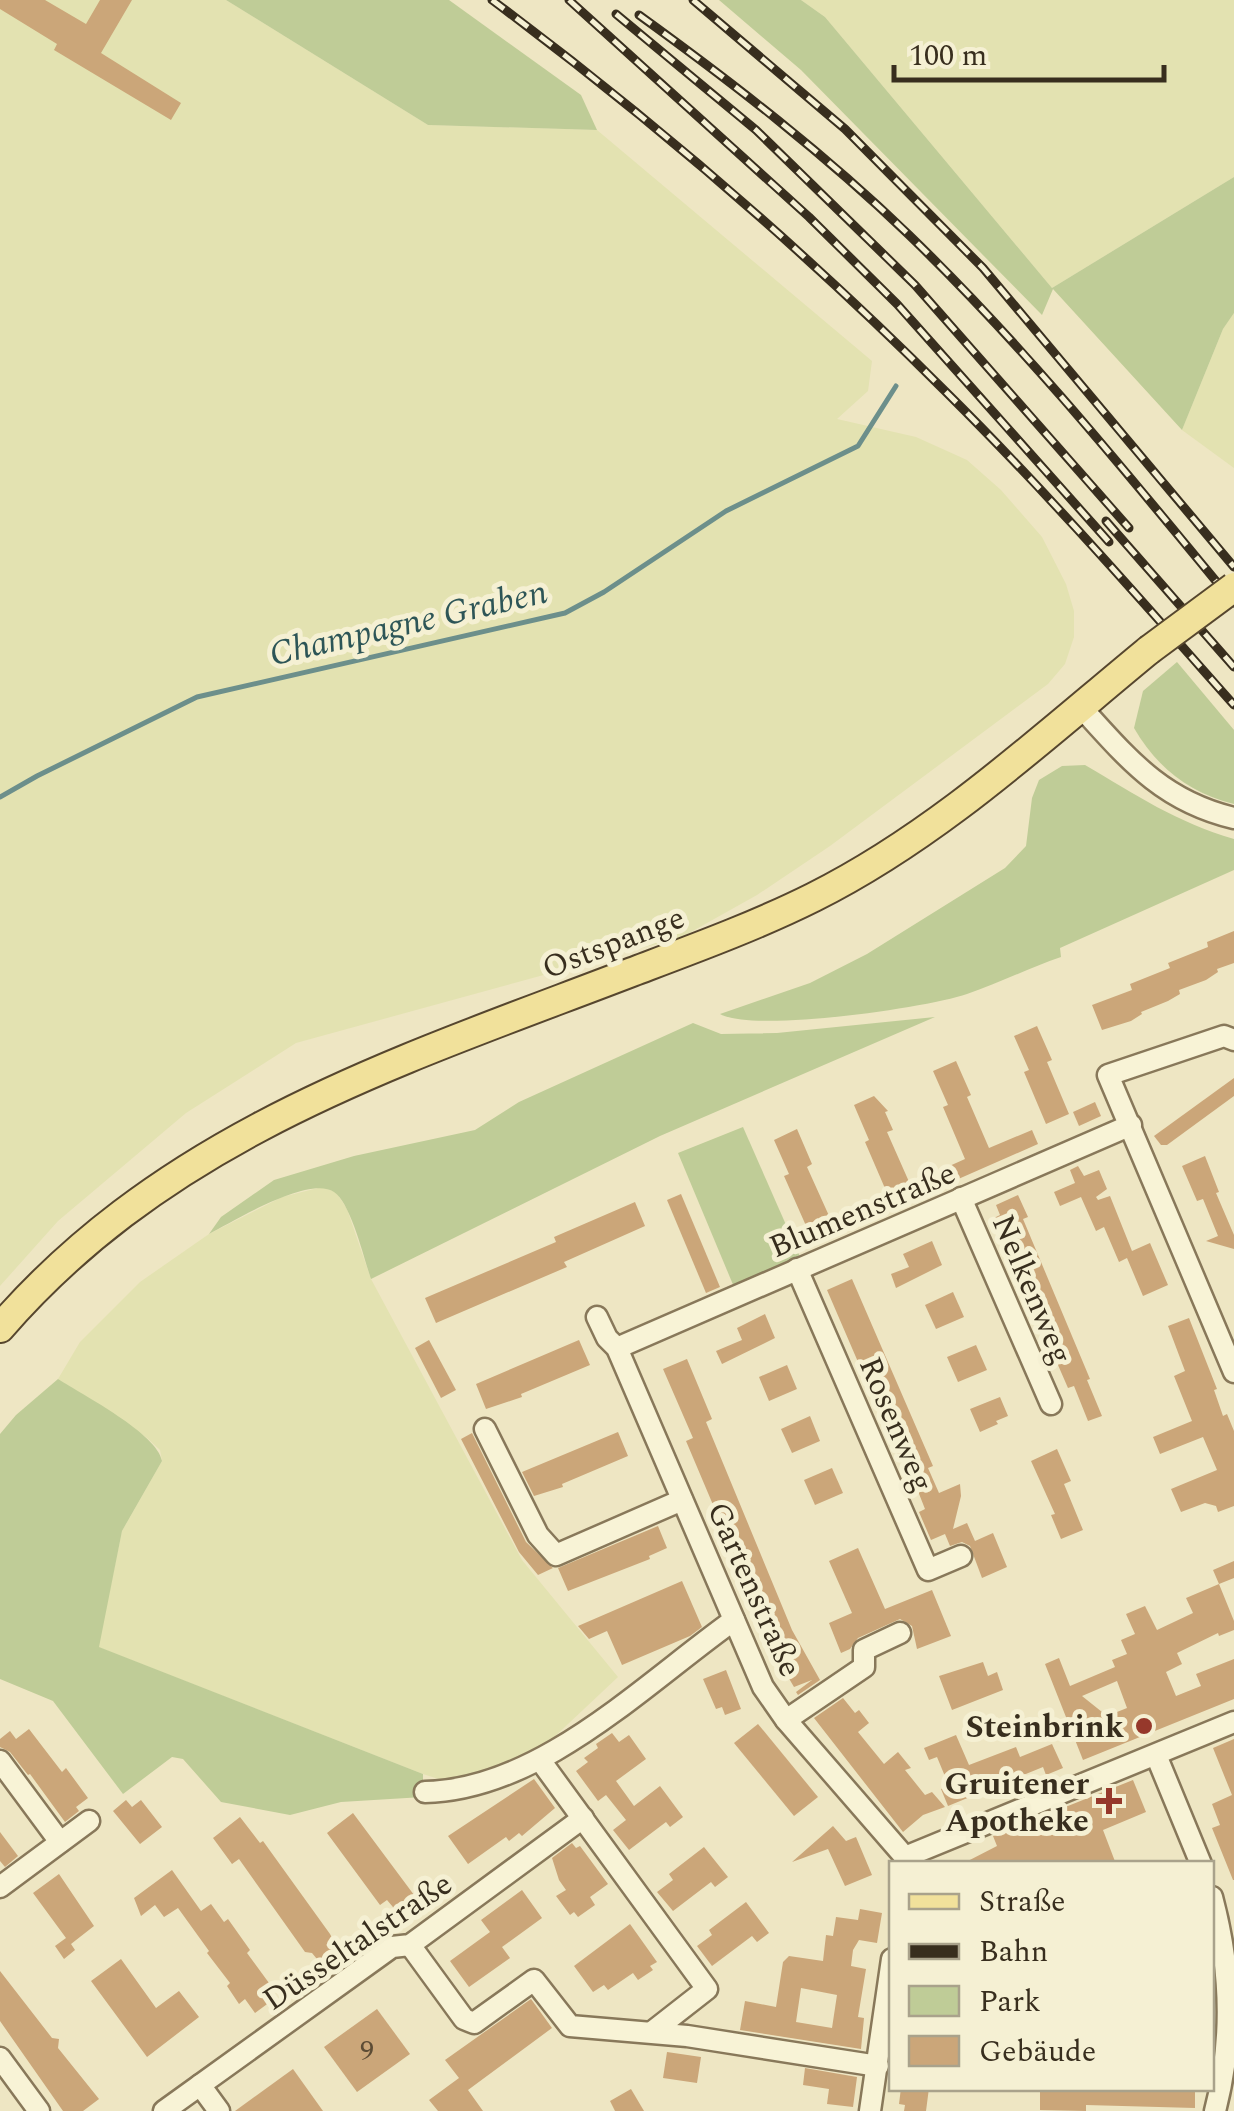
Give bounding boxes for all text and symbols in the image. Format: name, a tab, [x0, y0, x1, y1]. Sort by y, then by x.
scale bar	[894, 20, 1164, 82]
text: 100 m	[909, 33, 987, 79]
water label: Champagne Graben	[264, 566, 553, 681]
street label: Ostspange	[535, 894, 692, 993]
street label: Blumenstraße	[762, 1149, 963, 1272]
street label: Nelkenweg	[978, 1207, 1085, 1372]
street label: Rosenweg	[845, 1349, 946, 1500]
street label: Gartenstraße	[693, 1494, 814, 1685]
place label: Steinbrink	[965, 1703, 1125, 1752]
marker: Steinbrink	[1133, 1715, 1155, 1737]
place label: Gruitener Apotheke	[944, 1760, 1089, 1846]
marker: Gruitener Apotheke	[1098, 1790, 1120, 1812]
street label: Düsseltalstraße	[253, 1860, 463, 2024]
legend	[889, 1861, 1214, 2091]
text: Straße	[979, 1879, 1066, 1925]
text: Bahn	[979, 1929, 1048, 1975]
text: Park	[979, 1979, 1041, 2025]
text: Gebäude	[979, 2029, 1096, 2075]
house number: 9	[360, 2030, 374, 2073]

